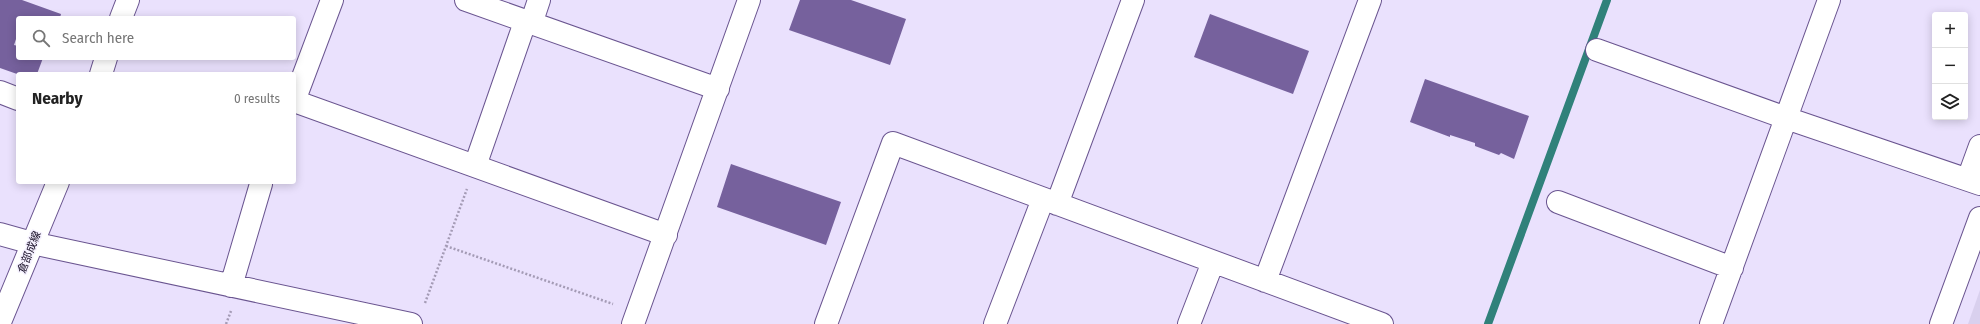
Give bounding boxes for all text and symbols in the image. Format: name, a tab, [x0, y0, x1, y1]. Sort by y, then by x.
map controls	[1932, 12, 1968, 120]
button: +	[1932, 12, 1968, 48]
search box	[16, 16, 296, 60]
icon: search	[30, 27, 52, 49]
text: Search here	[62, 29, 134, 47]
button: −	[1932, 48, 1968, 84]
button: layers	[1932, 84, 1968, 120]
text: Nearby	[32, 88, 83, 109]
text: 0 results	[234, 91, 280, 106]
street label: 倉部成線	[15, 229, 44, 275]

